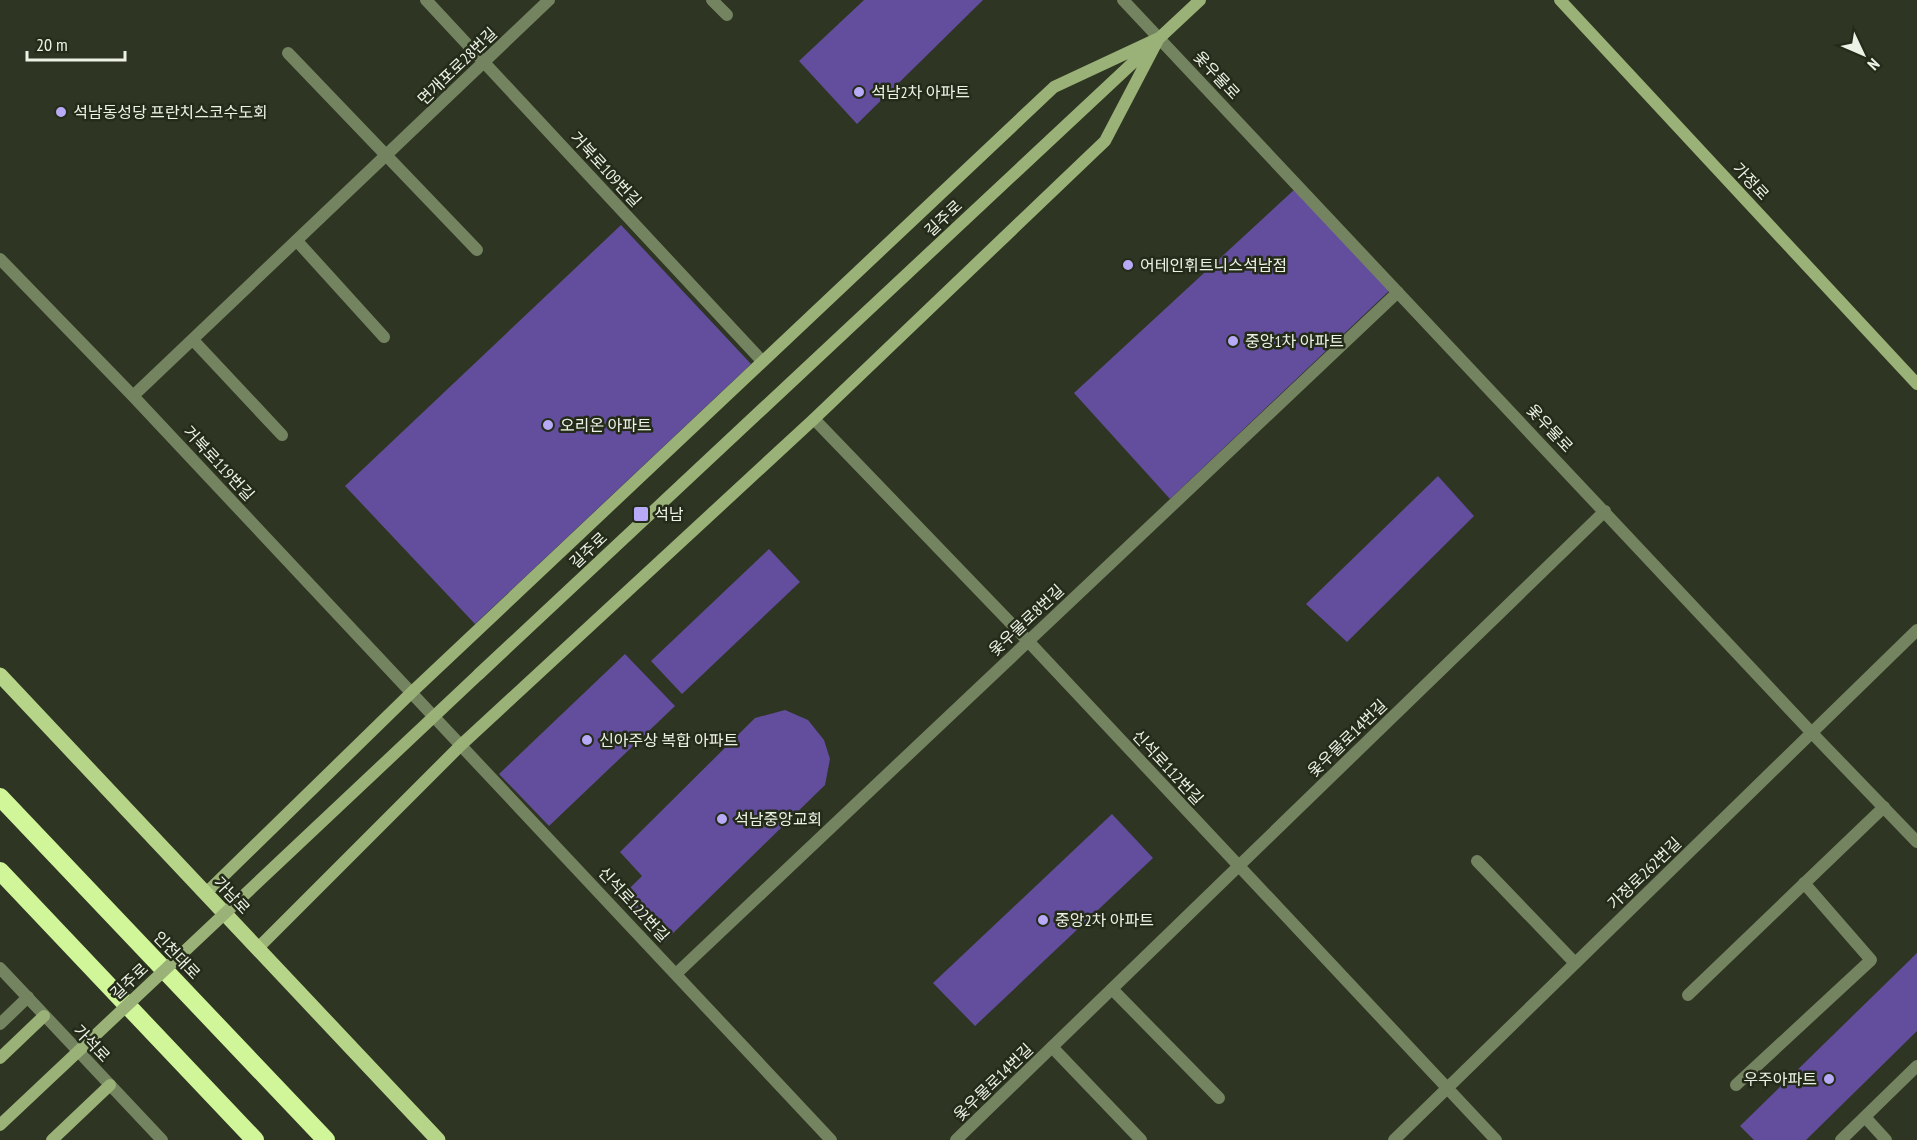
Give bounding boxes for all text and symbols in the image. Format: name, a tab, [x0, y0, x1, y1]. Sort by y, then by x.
street label: 면개포로28번길	[413, 23, 501, 109]
scale bar	[27, 24, 124, 62]
north arrow	[1833, 24, 1893, 84]
text: 20 m	[36, 33, 68, 56]
street label: 옻우물로	[1190, 47, 1245, 104]
text: N	[1864, 54, 1884, 74]
place label: 석남2차 아파트	[871, 82, 970, 102]
marker: 석남2차 아파트	[852, 85, 866, 99]
place label: 석남동성당 프란치스코수도회	[73, 102, 268, 122]
marker: 석남동성당 프란치스코수도회	[54, 105, 68, 119]
street label: 거북로109번길	[566, 127, 646, 211]
street label: 가정로	[1729, 158, 1774, 204]
street label: 길주로	[920, 195, 966, 240]
place label: 어테인휘트니스석남점	[1140, 255, 1287, 275]
marker: 어테인휘트니스석남점	[1121, 258, 1135, 272]
place label: 중앙1차 아파트	[1245, 331, 1344, 351]
marker: 중앙1차 아파트	[1226, 334, 1240, 348]
street label: 옻우물로	[1523, 400, 1578, 457]
place label: 오리온 아파트	[560, 415, 652, 435]
marker: 오리온 아파트	[541, 418, 555, 432]
street label: 거북로119번길	[179, 421, 259, 505]
place label: 석남	[654, 504, 684, 524]
marker: 석남	[632, 505, 650, 523]
street label: 길주로	[565, 527, 611, 572]
street label: 옻우물로8번길	[984, 580, 1068, 660]
street label: 옻우물로14번길	[1303, 695, 1391, 781]
street label: 신석로112번길	[1128, 725, 1208, 809]
place label: 신아주상 복합 아파트	[599, 730, 738, 750]
marker: 신아주상 복합 아파트	[580, 733, 594, 747]
place label: 석남중앙교회	[734, 809, 822, 829]
marker: 석남중앙교회	[715, 812, 729, 826]
street label: 가정로262번길	[1603, 833, 1685, 913]
street label: 신석로122번길	[594, 862, 674, 946]
street label: 가남로	[210, 872, 255, 918]
place label: 중앙2차 아파트	[1055, 910, 1154, 930]
marker: 중앙2차 아파트	[1036, 913, 1050, 927]
street label: 인천대로	[149, 927, 205, 983]
street label: 길주로	[106, 958, 152, 1003]
street label: 가석로	[69, 1020, 115, 1066]
street label: 옻우물로14번길	[949, 1039, 1037, 1125]
place label: 우주아파트	[1743, 1069, 1817, 1089]
marker: 우주아파트	[1822, 1072, 1836, 1086]

